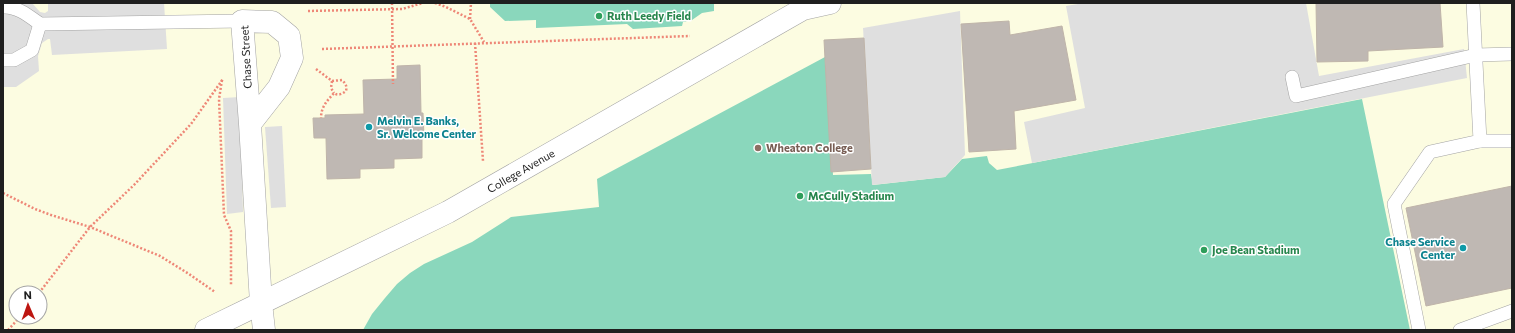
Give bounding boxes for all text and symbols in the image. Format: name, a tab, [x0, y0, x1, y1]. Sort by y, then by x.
place label: Ruth Leedy Field	[607, 9, 691, 22]
marker: Ruth Leedy Field	[594, 11, 604, 21]
street label: Chase Street	[237, 24, 254, 89]
place label: Melvin E. Banks, Sr. Welcome Center	[377, 114, 477, 140]
marker: Melvin E. Banks, Sr. Welcome Center	[364, 122, 374, 132]
place label: Wheaton College	[766, 141, 853, 154]
marker: Wheaton College	[753, 143, 763, 153]
street label: College Avenue	[485, 146, 557, 195]
place label: McCully Stadium	[808, 189, 895, 202]
marker: McCully Stadium	[795, 191, 805, 201]
place label: Chase Service Center	[1385, 235, 1455, 261]
place label: Joe Bean Stadium	[1212, 243, 1300, 257]
marker: Chase Service Center	[1458, 243, 1468, 253]
marker: Joe Bean Stadium	[1199, 245, 1209, 255]
north arrow	[8, 285, 48, 325]
text: N	[23, 288, 32, 301]

